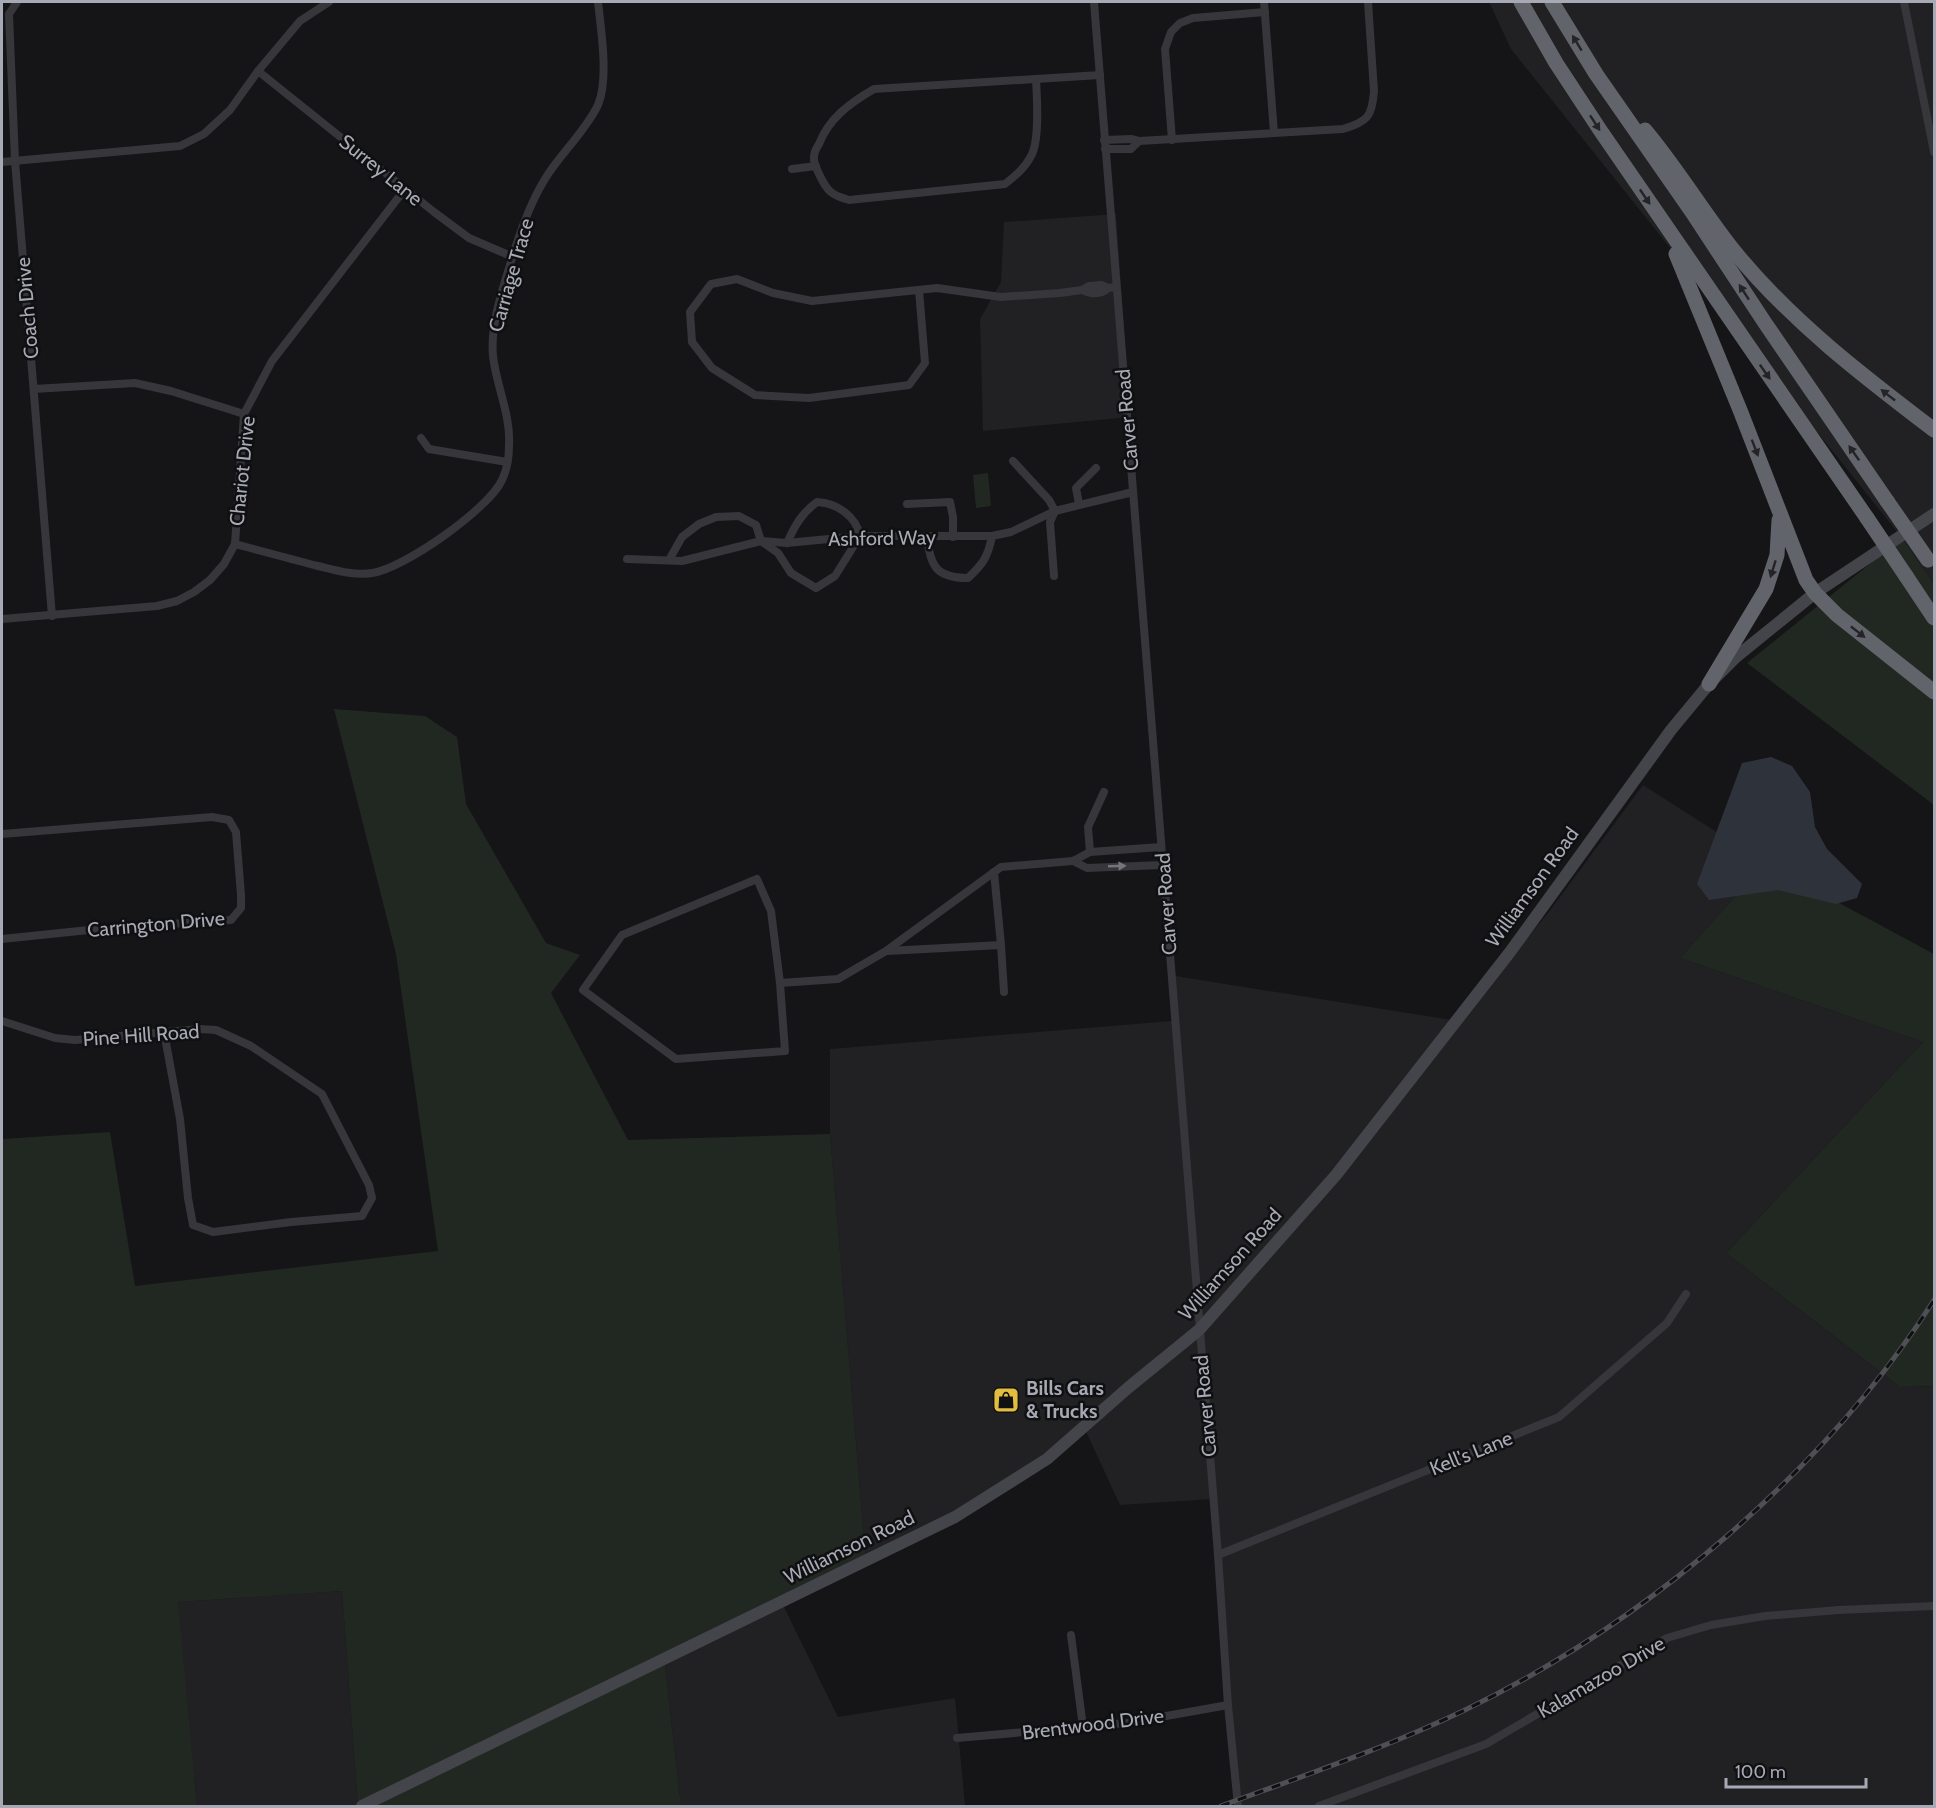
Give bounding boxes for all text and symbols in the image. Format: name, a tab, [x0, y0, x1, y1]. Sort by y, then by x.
one-way arrow	[1571, 35, 1582, 51]
one-way arrow	[1589, 115, 1600, 131]
street label: Surrey Lane	[335, 129, 427, 211]
one-way arrow	[1639, 189, 1650, 205]
street label: Carriage Trace	[483, 215, 539, 335]
street label: Coach Drive	[11, 256, 43, 360]
one-way arrow	[1738, 284, 1750, 300]
one-way arrow	[1759, 363, 1771, 379]
street label: Carver Road	[1111, 368, 1143, 472]
one-way arrow	[1880, 388, 1896, 401]
street label: Chariot Drive	[224, 415, 260, 527]
one-way arrow	[1750, 440, 1760, 458]
one-way arrow	[1848, 445, 1860, 461]
street label: Ashford Way	[828, 525, 936, 551]
one-way arrow	[1768, 560, 1777, 578]
one-way arrow	[1850, 626, 1866, 638]
street label: Williamson Road	[1480, 822, 1584, 952]
street label: Carver Road	[1150, 852, 1182, 956]
one-way arrow	[1107, 862, 1126, 871]
street label: Carrington Drive	[86, 906, 226, 942]
street label: Pine Hill Road	[82, 1019, 200, 1051]
street label: Williamson Road	[1173, 1203, 1287, 1325]
street label: Carver Road	[1189, 1354, 1221, 1458]
place label: Bills Cars & Trucks	[1026, 1376, 1104, 1423]
shop icon: Bills Cars & Trucks	[991, 1385, 1021, 1415]
street label: Kell's Lane	[1426, 1426, 1516, 1480]
street label: Williamson Road	[780, 1505, 918, 1589]
street label: Kalamazoo Drive	[1533, 1631, 1669, 1723]
street label: Brentwood Drive	[1021, 1703, 1165, 1745]
scale bar	[1726, 1751, 1866, 1789]
text: 100 m	[1735, 1761, 1786, 1783]

